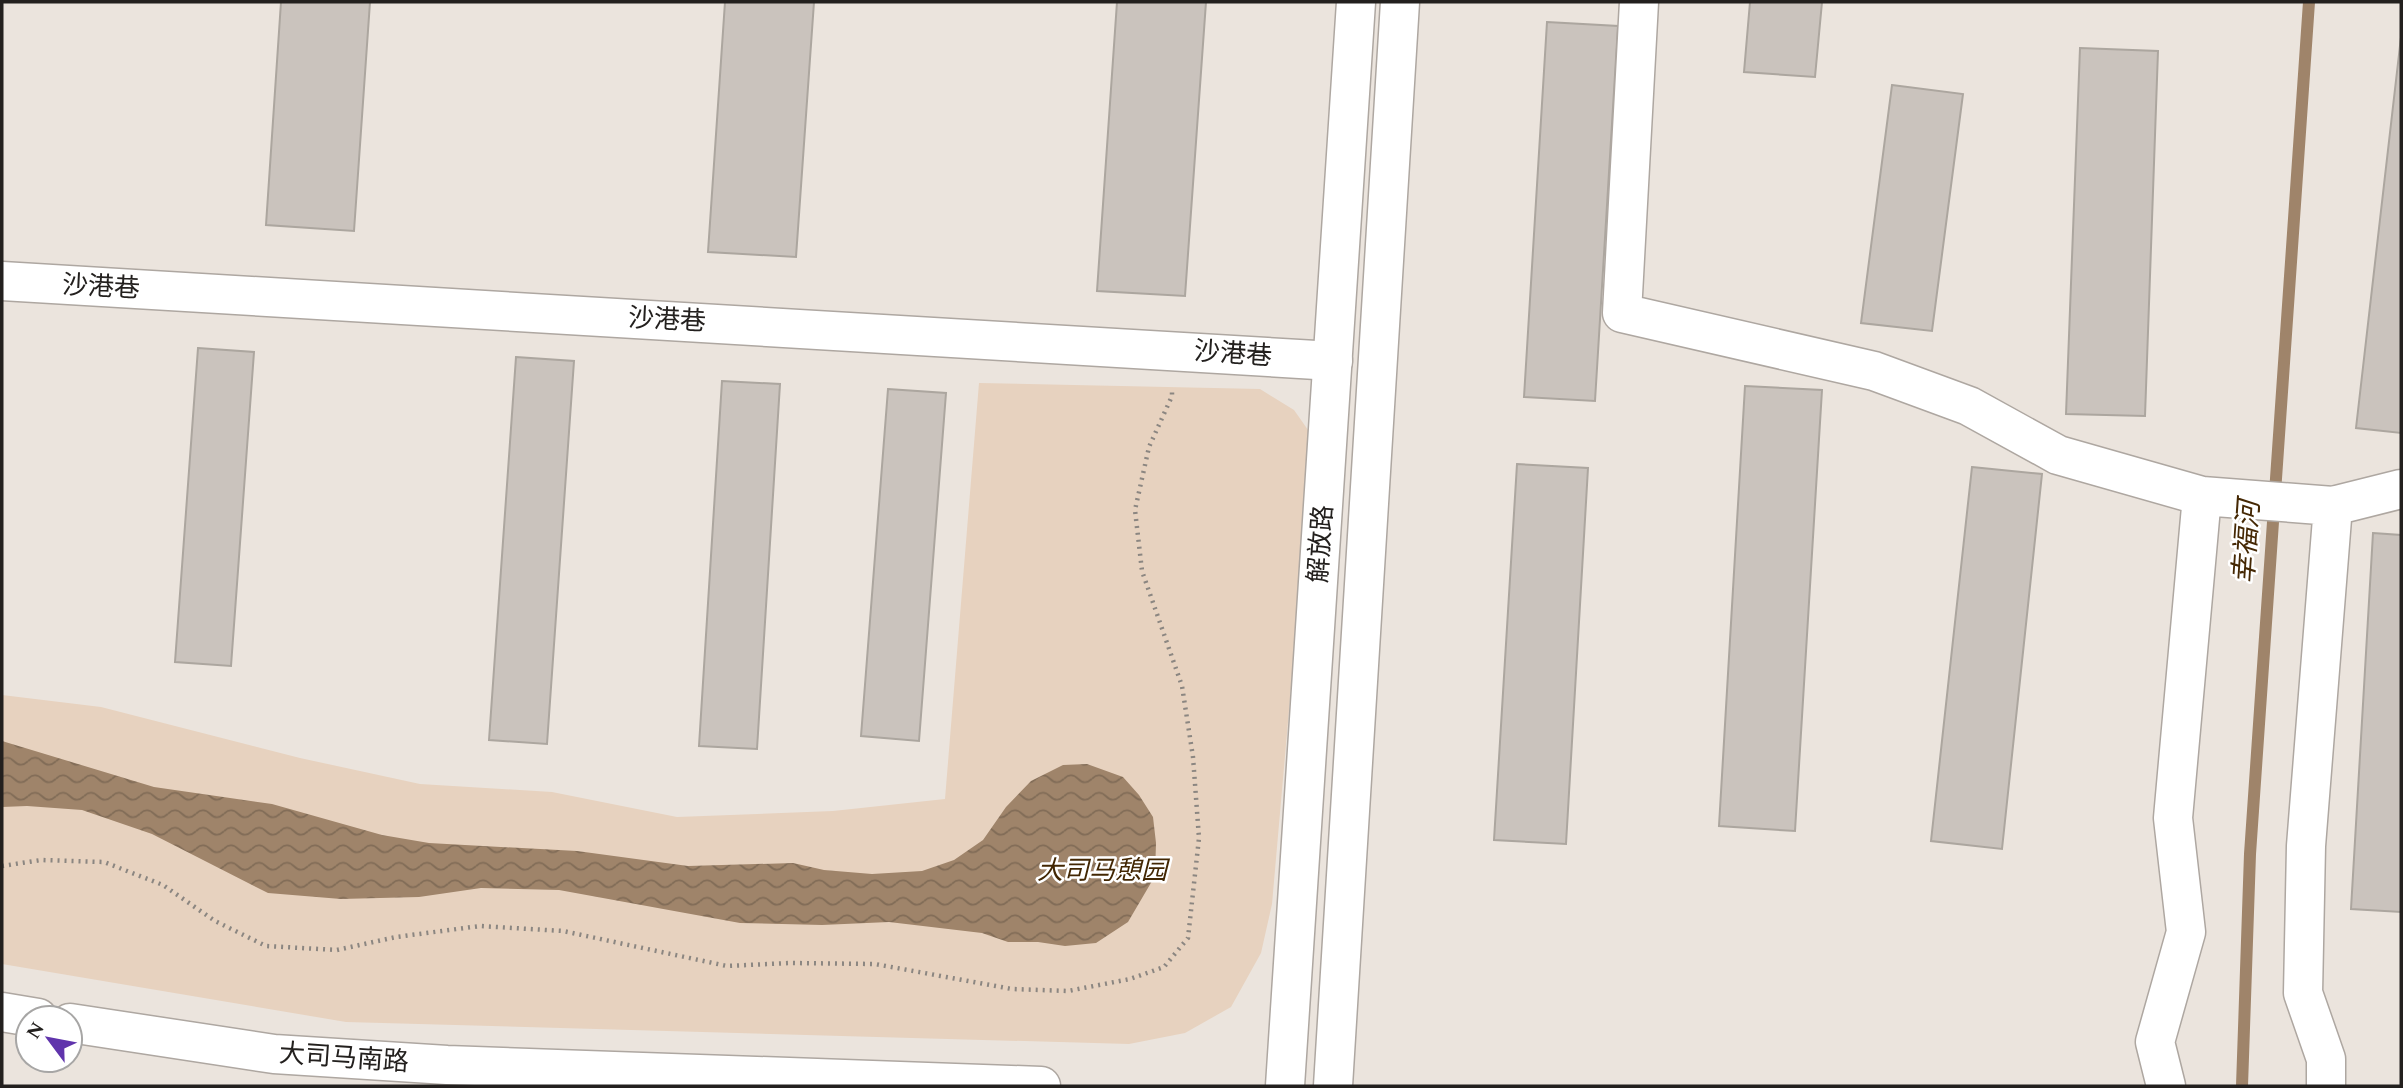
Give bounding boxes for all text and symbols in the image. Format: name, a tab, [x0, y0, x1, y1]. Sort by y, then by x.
street label: 沙港巷	[61, 265, 141, 309]
street label: 沙港巷	[627, 298, 707, 342]
street label: 沙港巷	[1193, 331, 1273, 377]
water label: 幸福河	[2223, 494, 2272, 585]
street label: 解放路	[1298, 504, 1344, 584]
park label: 大司马憩园	[1037, 851, 1171, 891]
north arrow	[14, 1004, 84, 1074]
text: N	[19, 1017, 52, 1045]
street label: 大司马南路	[278, 1034, 410, 1082]

